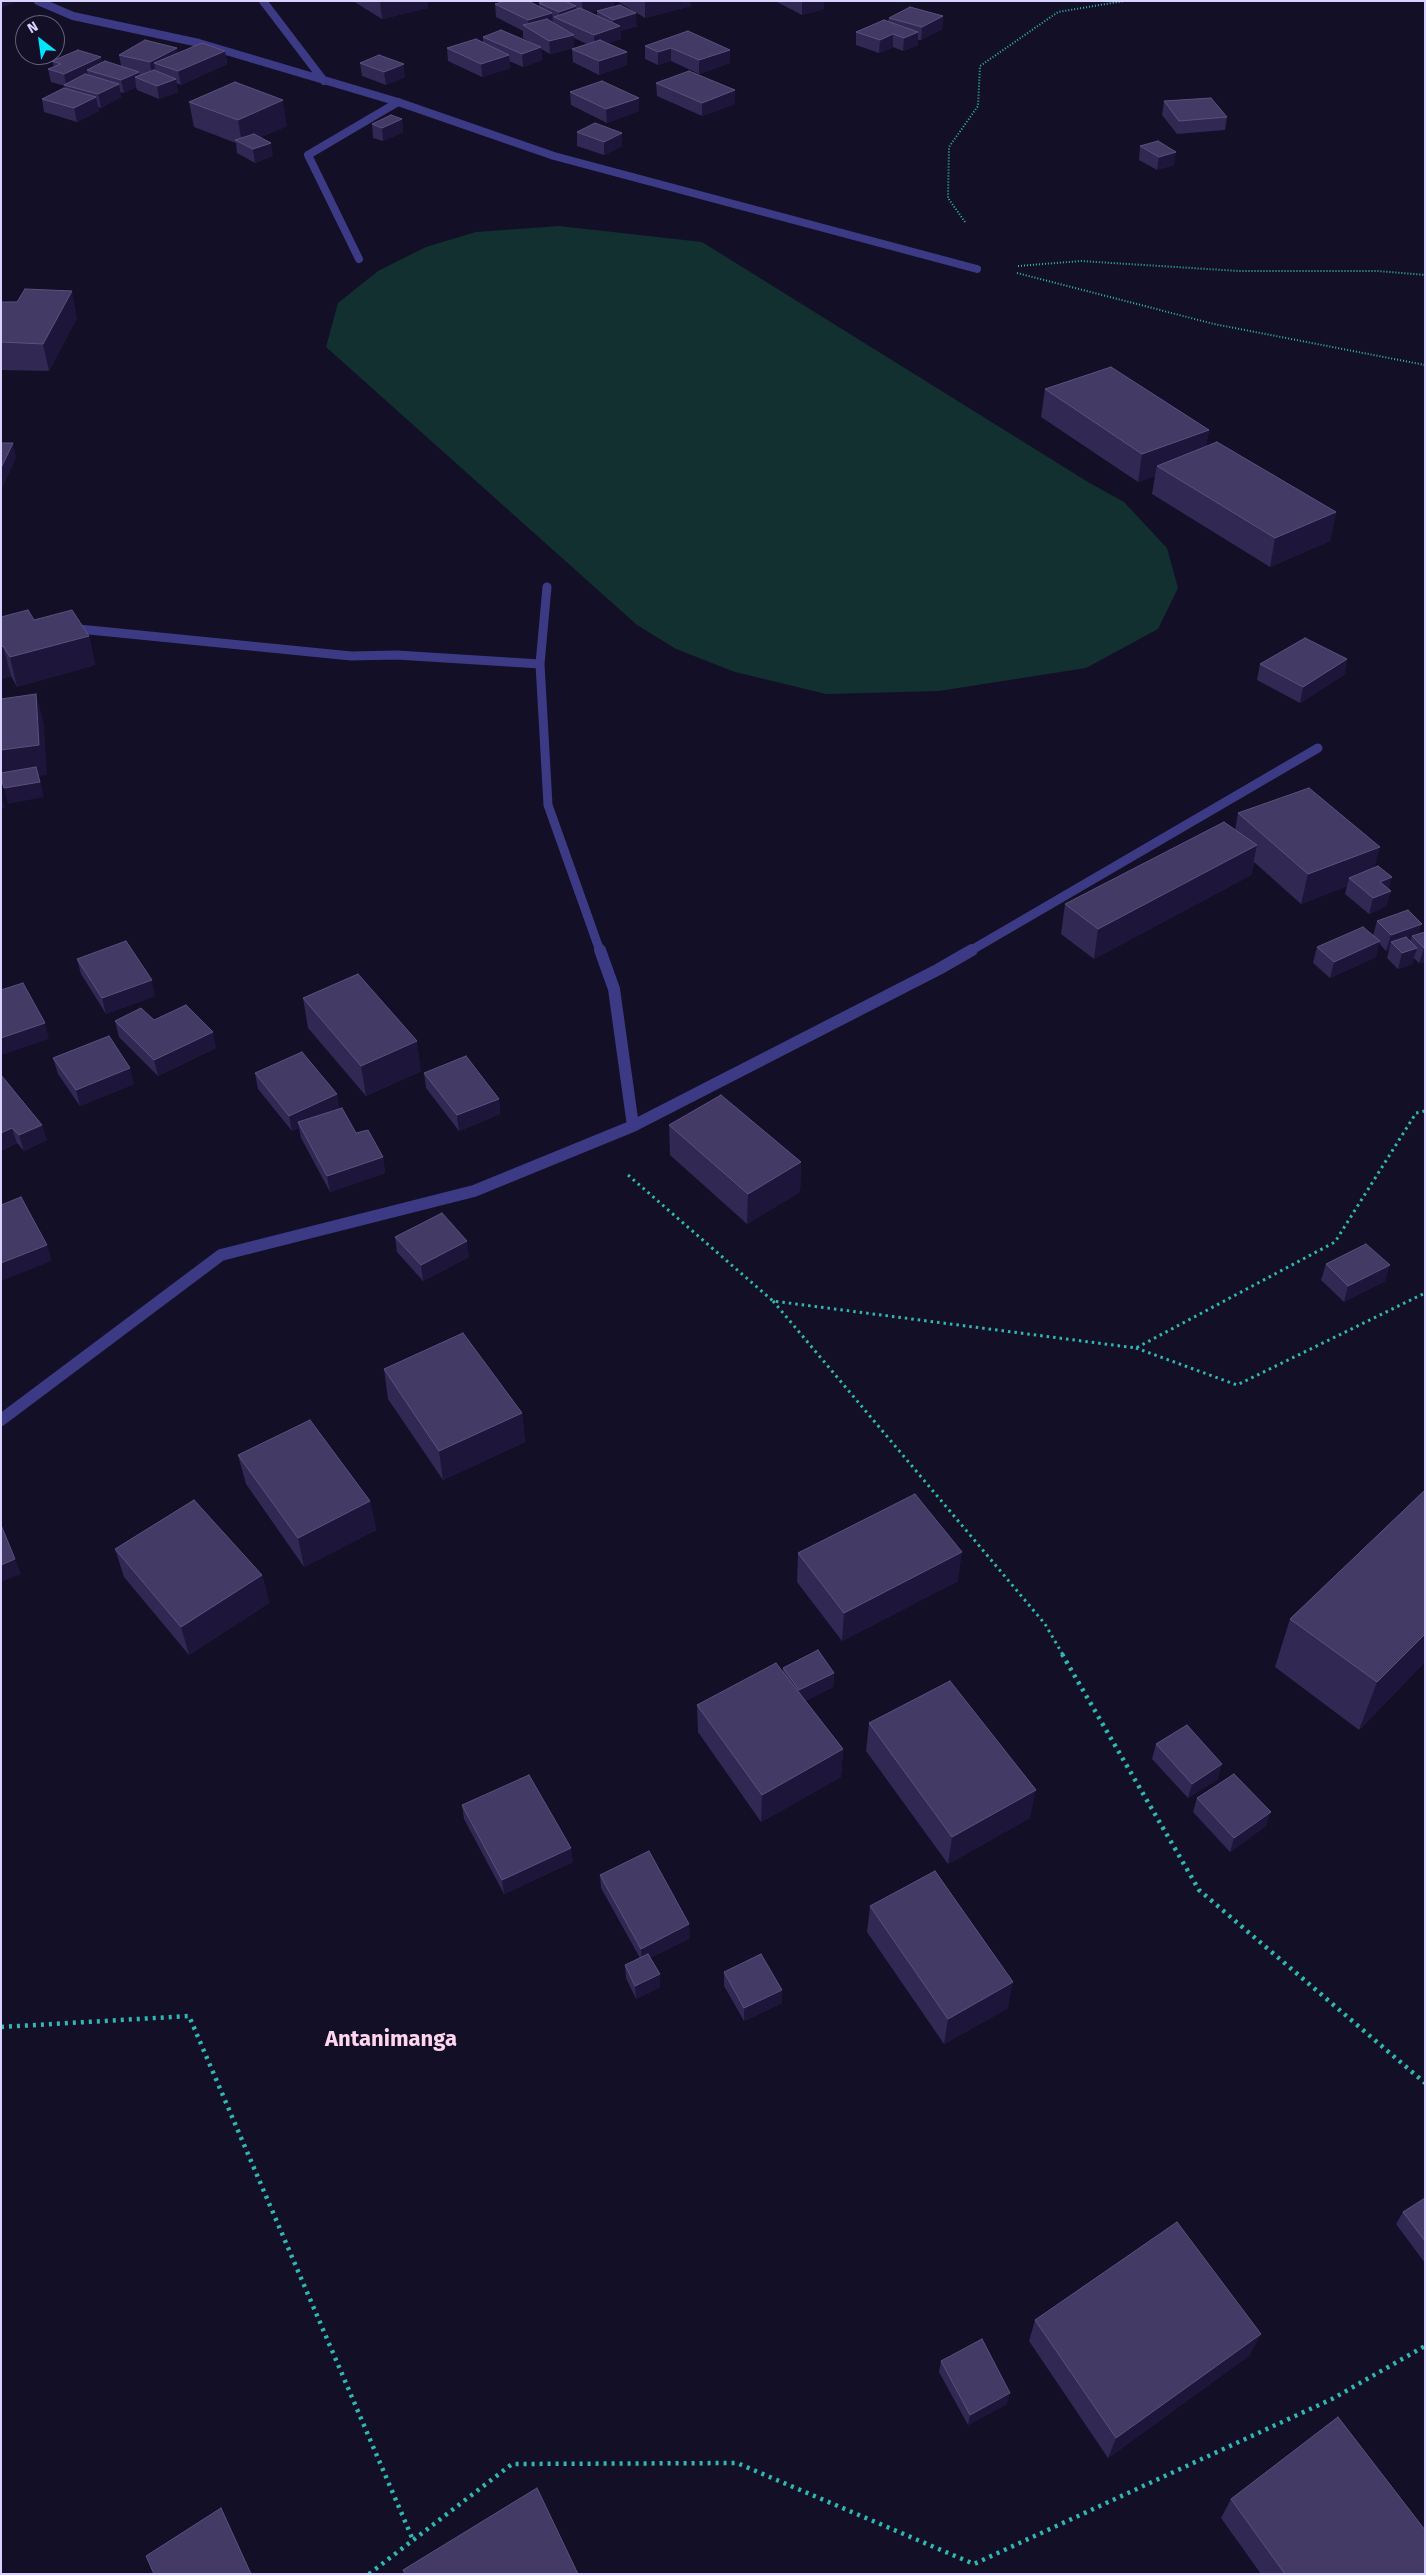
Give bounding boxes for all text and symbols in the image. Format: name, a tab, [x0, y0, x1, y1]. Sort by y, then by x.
north arrow	[15, 15, 65, 65]
text: N	[24, 18, 41, 37]
district label: Antanimanga	[325, 2027, 457, 2053]

